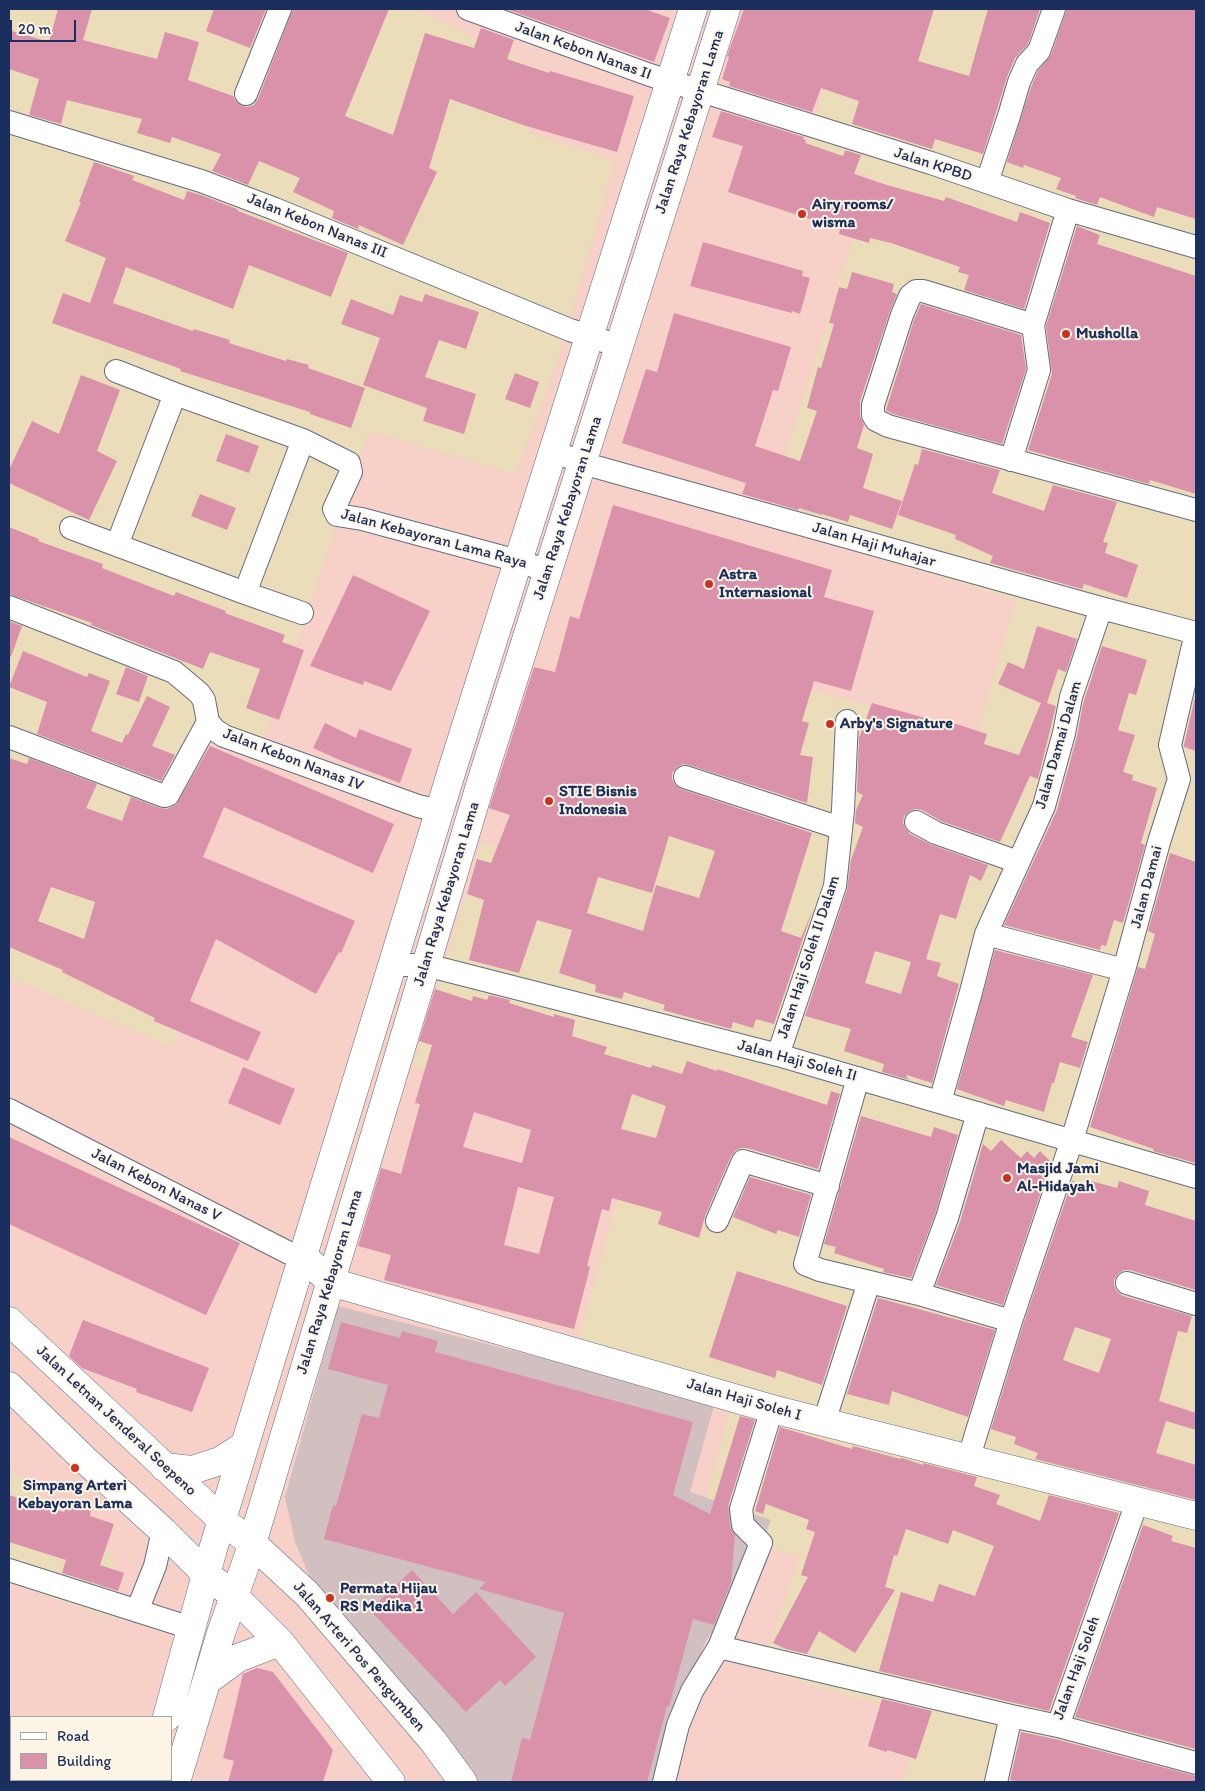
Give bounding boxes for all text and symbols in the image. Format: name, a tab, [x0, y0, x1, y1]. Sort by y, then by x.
scale bar	[12, 10, 79, 42]
street label: Jalan Kebon Nanas II	[512, 17, 654, 85]
text: 20 m	[18, 20, 51, 38]
street label: Jalan Raya Kebayoran Lama	[651, 28, 729, 216]
street label: Jalan KPBD	[892, 143, 974, 187]
street label: Jalan Kebon Nanas III	[244, 189, 390, 263]
place label: Airy rooms/ wisma	[812, 195, 893, 233]
marker: Airy rooms/ wisma	[796, 208, 808, 220]
place label: Musholla	[1076, 324, 1138, 344]
marker: Musholla	[1060, 328, 1072, 340]
street label: Jalan Raya Kebayoran Lama	[529, 414, 607, 602]
street label: Jalan Kebayoran Lama Raya	[339, 505, 529, 573]
street label: Jalan Haji Muhajar	[810, 518, 938, 572]
place label: Astra Internasional	[719, 565, 812, 603]
marker: Astra Internasional	[703, 578, 715, 590]
street label: Jalan Damai Dalam	[1032, 679, 1086, 811]
place label: Arby's Signature	[840, 714, 953, 734]
marker: Arby's Signature	[824, 718, 836, 730]
street label: Jalan Kebon Nanas IV	[220, 724, 366, 796]
place label: STIE Bisnis Indonesia	[559, 782, 637, 820]
marker: STIE Bisnis Indonesia	[543, 795, 555, 807]
street label: Jalan Raya Kebayoran Lama	[410, 799, 484, 989]
street label: Jalan Damai	[1127, 844, 1167, 930]
street label: Jalan Haji Soleh II Dalam	[774, 873, 844, 1041]
street label: Jalan Haji Soleh II	[735, 1036, 859, 1086]
street label: Jalan Kebon Nanas V	[88, 1144, 224, 1226]
place label: Masjid Jami Al-Hidayah	[1017, 1159, 1099, 1197]
marker: Masjid Jami Al-Hidayah	[1001, 1172, 1013, 1184]
street label: Jalan Raya Kebayoran Lama	[293, 1187, 367, 1377]
street label: Jalan Letnan Jenderal Soepeno	[32, 1342, 200, 1500]
street label: Jalan Haji Soleh I	[684, 1374, 804, 1426]
marker: Simpang Arteri Kebayoran Lama	[69, 1462, 81, 1474]
place label: Simpang Arteri Kebayoran Lama	[18, 1476, 132, 1514]
street label: Jalan Arteri Pos Pengumben	[289, 1578, 429, 1736]
place label: Permata Hijau RS Medika 1	[340, 1579, 437, 1617]
marker: Permata Hijau RS Medika 1	[324, 1592, 336, 1604]
street label: Jalan Haji Soleh	[1049, 1614, 1105, 1722]
legend	[10, 1716, 172, 1781]
text: Road	[57, 1727, 89, 1745]
text: Building	[57, 1752, 111, 1770]

